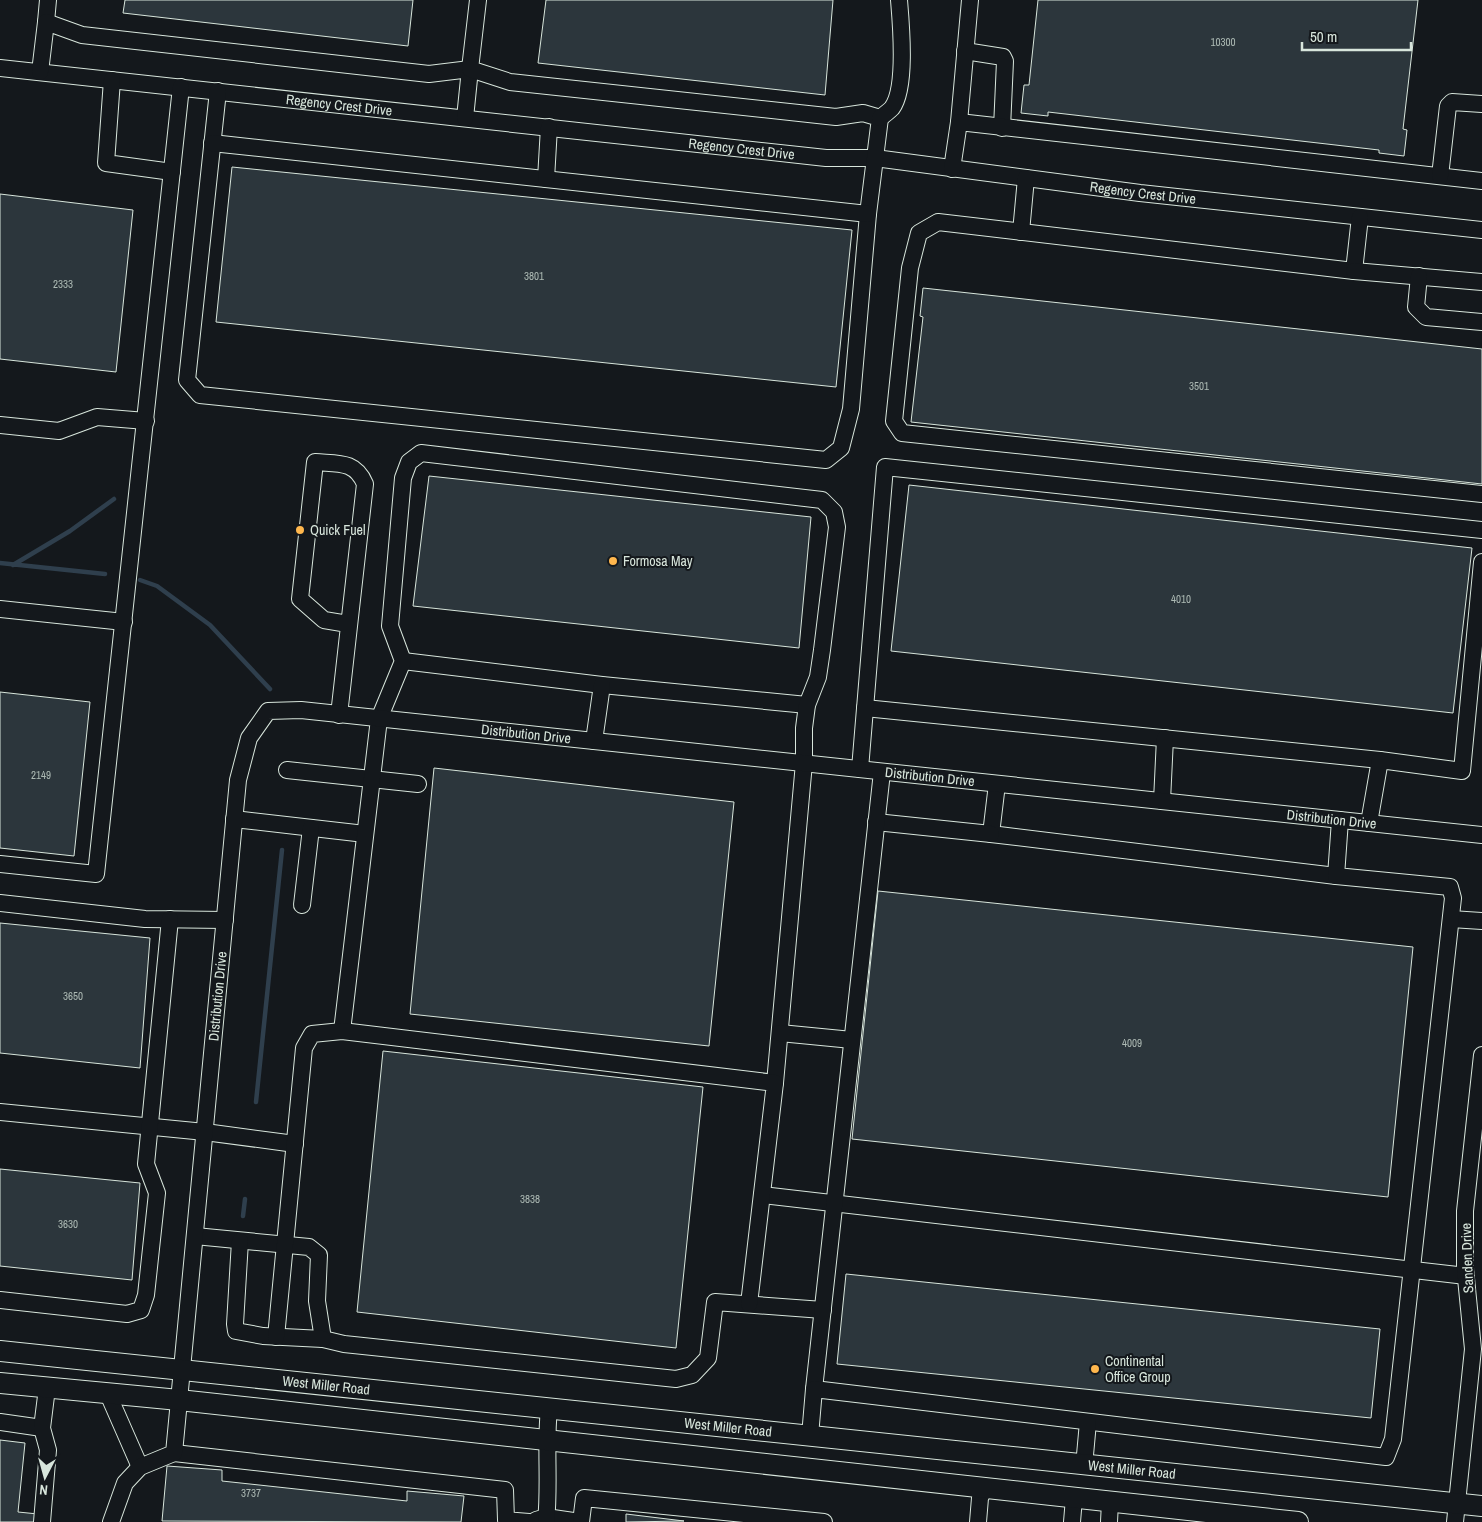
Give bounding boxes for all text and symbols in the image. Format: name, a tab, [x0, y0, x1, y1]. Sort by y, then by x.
scale bar	[1302, 20, 1411, 52]
text: 50 m	[1310, 26, 1337, 47]
house number: 10300	[1210, 35, 1236, 49]
street label: Regency Crest Drive	[285, 90, 393, 120]
street label: Regency Crest Drive	[688, 134, 796, 164]
street label: Regency Crest Drive	[1089, 177, 1197, 208]
house number: 3801	[524, 269, 544, 283]
house number: 2333	[53, 277, 73, 291]
house number: 3501	[1189, 379, 1209, 393]
place label: Quick Fuel	[310, 521, 366, 539]
marker: Quick Fuel	[294, 524, 306, 536]
place label: Formosa May	[623, 552, 693, 570]
marker: Formosa May	[607, 555, 619, 567]
house number: 4010	[1171, 592, 1191, 606]
street label: Distribution Drive	[480, 720, 572, 748]
street label: Distribution Drive	[884, 763, 976, 790]
house number: 2149	[31, 768, 51, 782]
street label: Distribution Drive	[1286, 805, 1377, 833]
street label: Distribution Drive	[204, 950, 231, 1042]
house number: 3650	[63, 989, 83, 1003]
house number: 4009	[1122, 1036, 1142, 1050]
house number: 3838	[520, 1192, 540, 1206]
house number: 3630	[58, 1217, 78, 1231]
street label: Sanden Drive	[1457, 1223, 1477, 1293]
place label: Continental Office Group	[1105, 1352, 1171, 1386]
marker: Continental Office Group	[1089, 1363, 1101, 1375]
street label: West Miller Road	[282, 1372, 371, 1399]
street label: West Miller Road	[683, 1414, 773, 1441]
north arrow	[20, 1452, 70, 1502]
street label: West Miller Road	[1087, 1456, 1177, 1483]
text: N	[39, 1481, 49, 1499]
house number: 3737	[241, 1486, 261, 1500]

